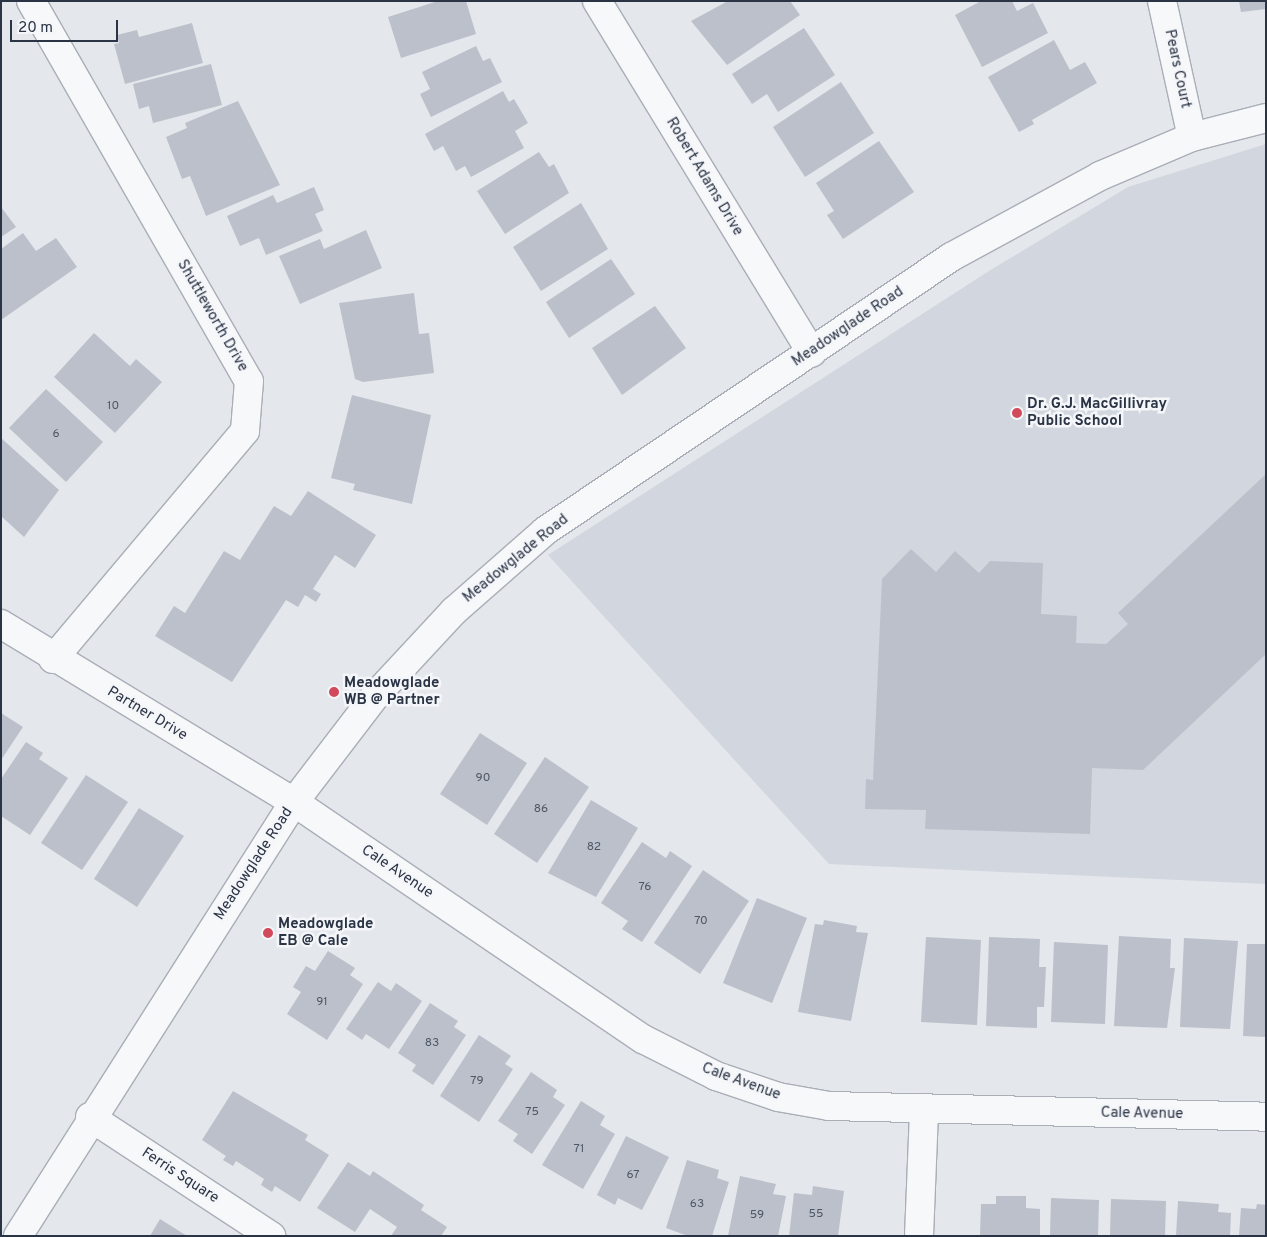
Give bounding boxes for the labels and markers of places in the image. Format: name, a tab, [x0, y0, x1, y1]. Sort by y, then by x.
place label: Dr. G.J. MacGillivray Public School	[1027, 395, 1167, 430]
marker: Dr. G.J. MacGillivray Public School	[1011, 407, 1023, 419]
place label: Meadowglade WB @ Partner	[344, 674, 440, 709]
marker: Meadowglade WB @ Partner	[328, 686, 340, 698]
place label: Meadowglade EB @ Cale	[278, 915, 373, 950]
marker: Meadowglade EB @ Cale	[262, 927, 274, 939]

